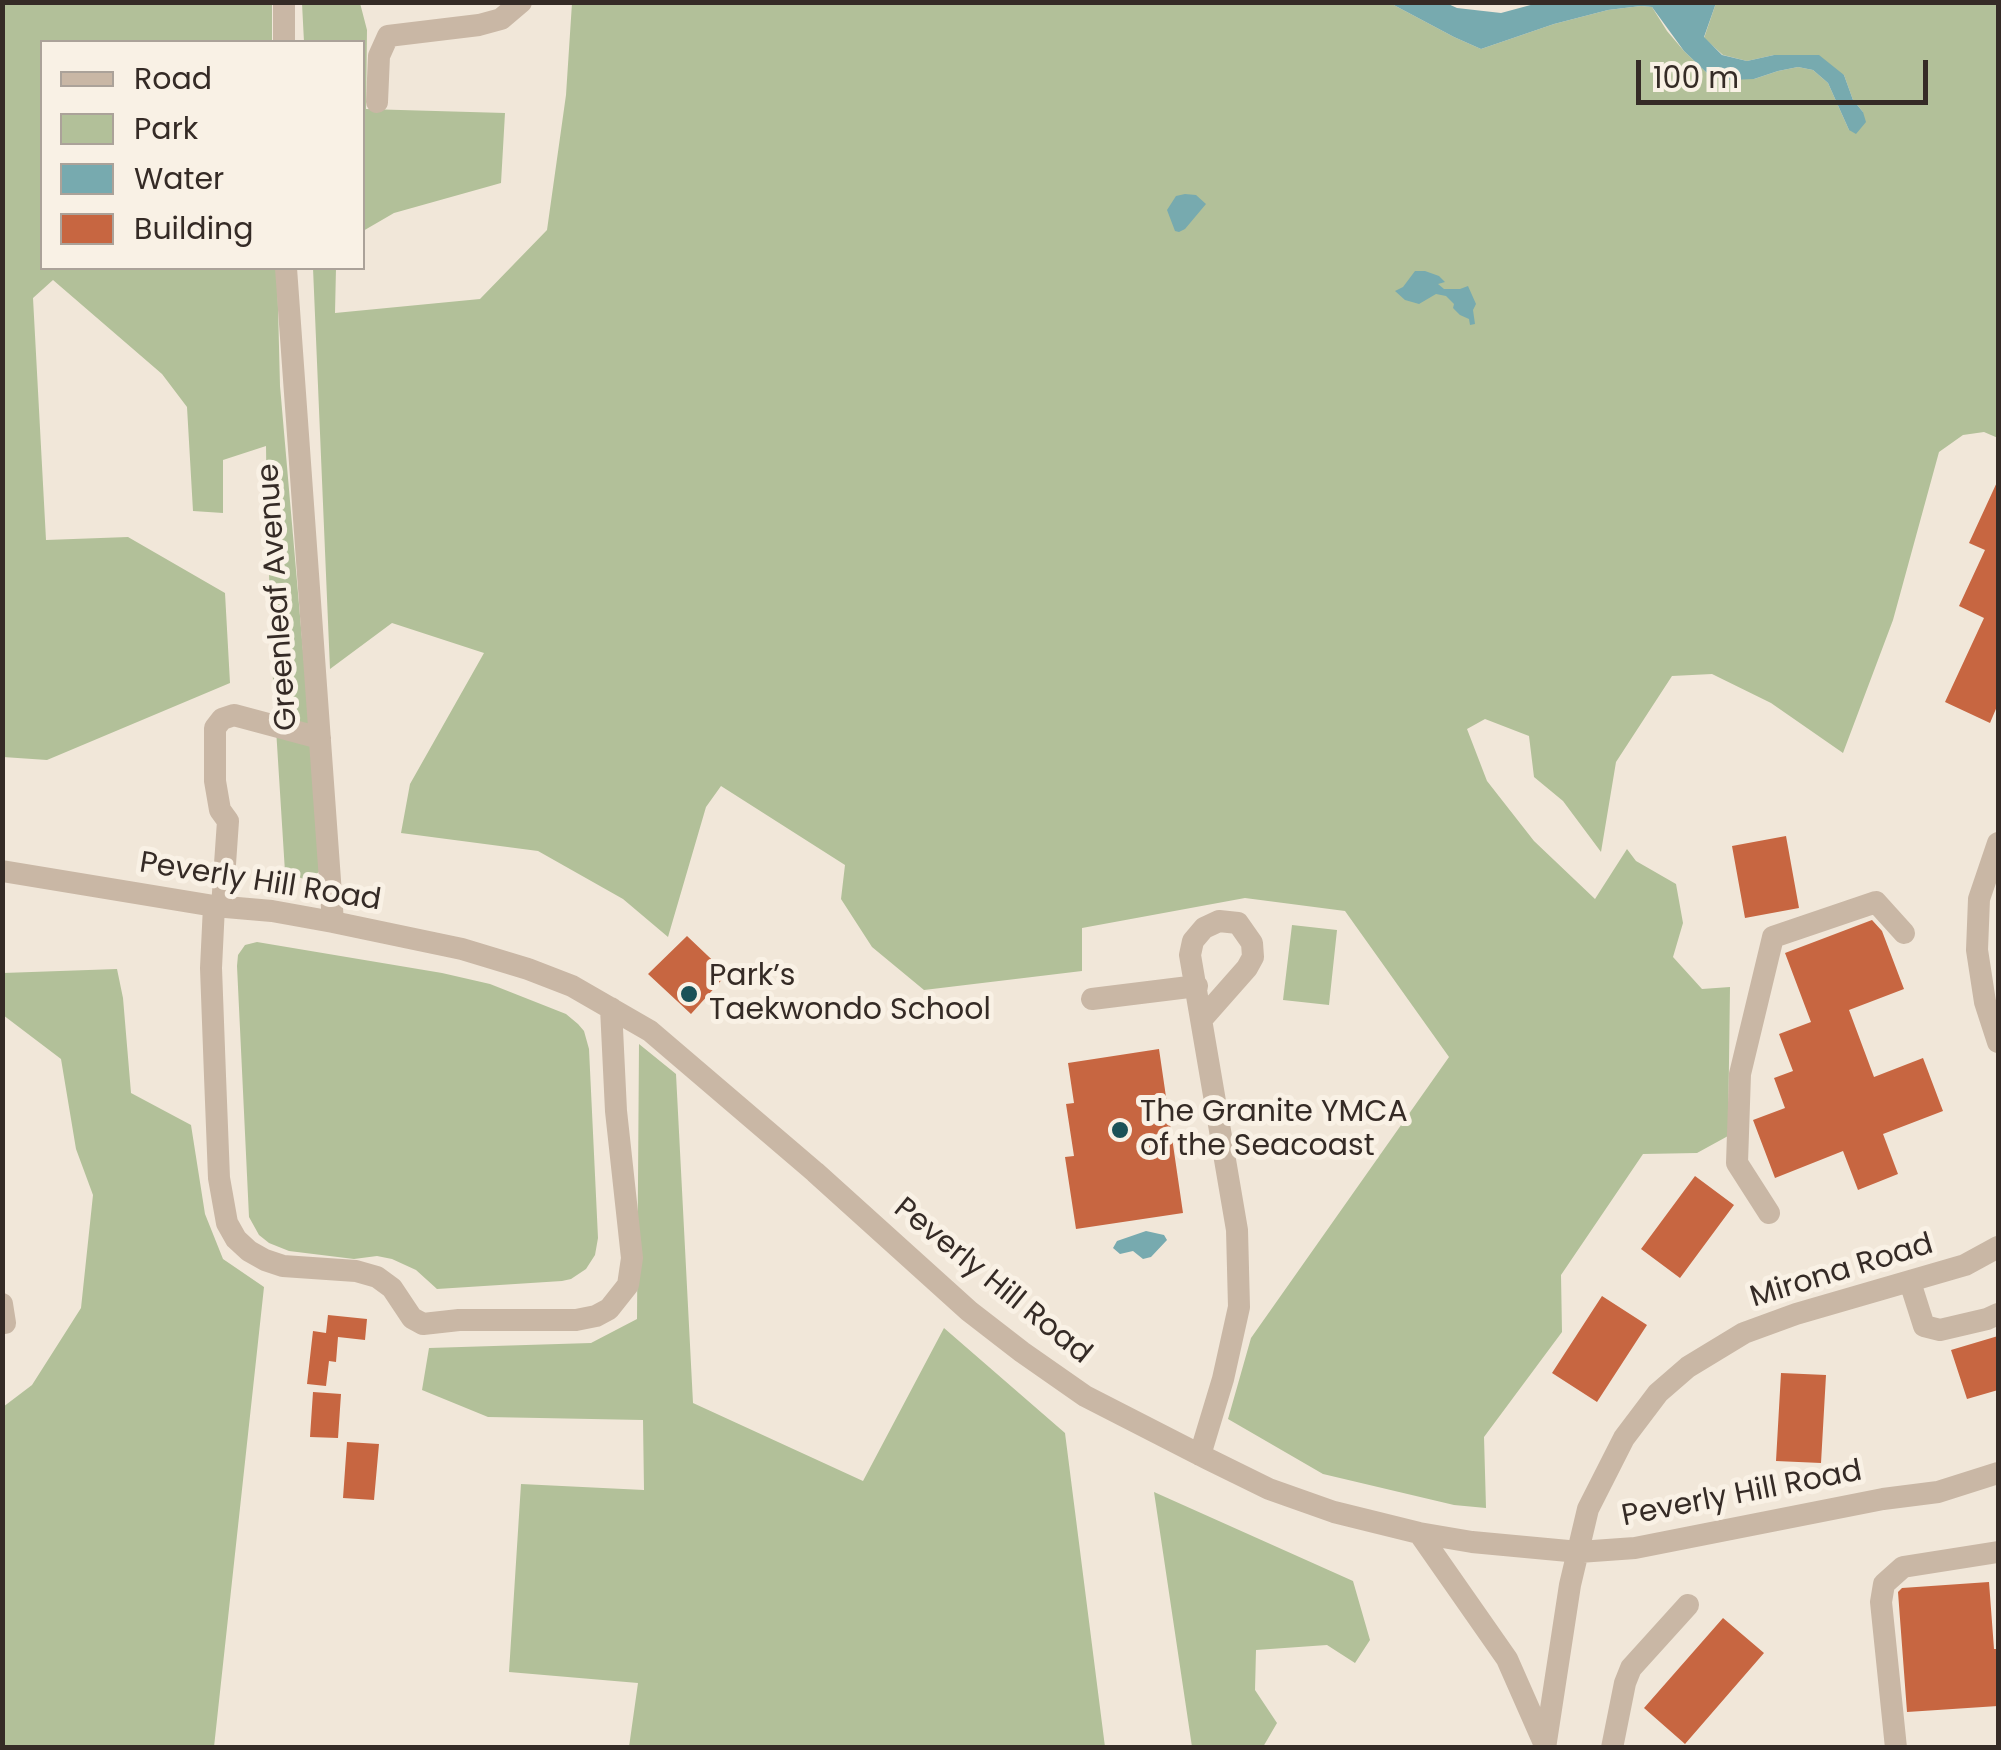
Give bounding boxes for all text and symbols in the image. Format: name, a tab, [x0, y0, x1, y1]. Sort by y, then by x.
legend	[40, 40, 365, 270]
scale bar	[1641, 40, 1934, 102]
text: 100 m	[1653, 56, 1739, 99]
text: Road	[134, 57, 212, 100]
text: Park	[134, 107, 198, 150]
text: Water	[134, 157, 224, 200]
text: Building	[134, 207, 254, 250]
street label: Greenleaf Avenue	[252, 462, 306, 732]
street label: Peverly Hill Road	[137, 846, 383, 920]
place label: Park’s Taekwondo School	[709, 959, 991, 1030]
marker: Park’s Taekwondo School	[678, 983, 700, 1005]
place label: The Granite YMCA of the Seacoast	[1140, 1095, 1408, 1166]
marker: The Granite YMCA of the Seacoast	[1109, 1119, 1131, 1141]
street label: Peverly Hill Road	[886, 1191, 1098, 1373]
street label: Mirona Road	[1746, 1227, 1938, 1317]
street label: Peverly Hill Road	[1619, 1454, 1865, 1536]

